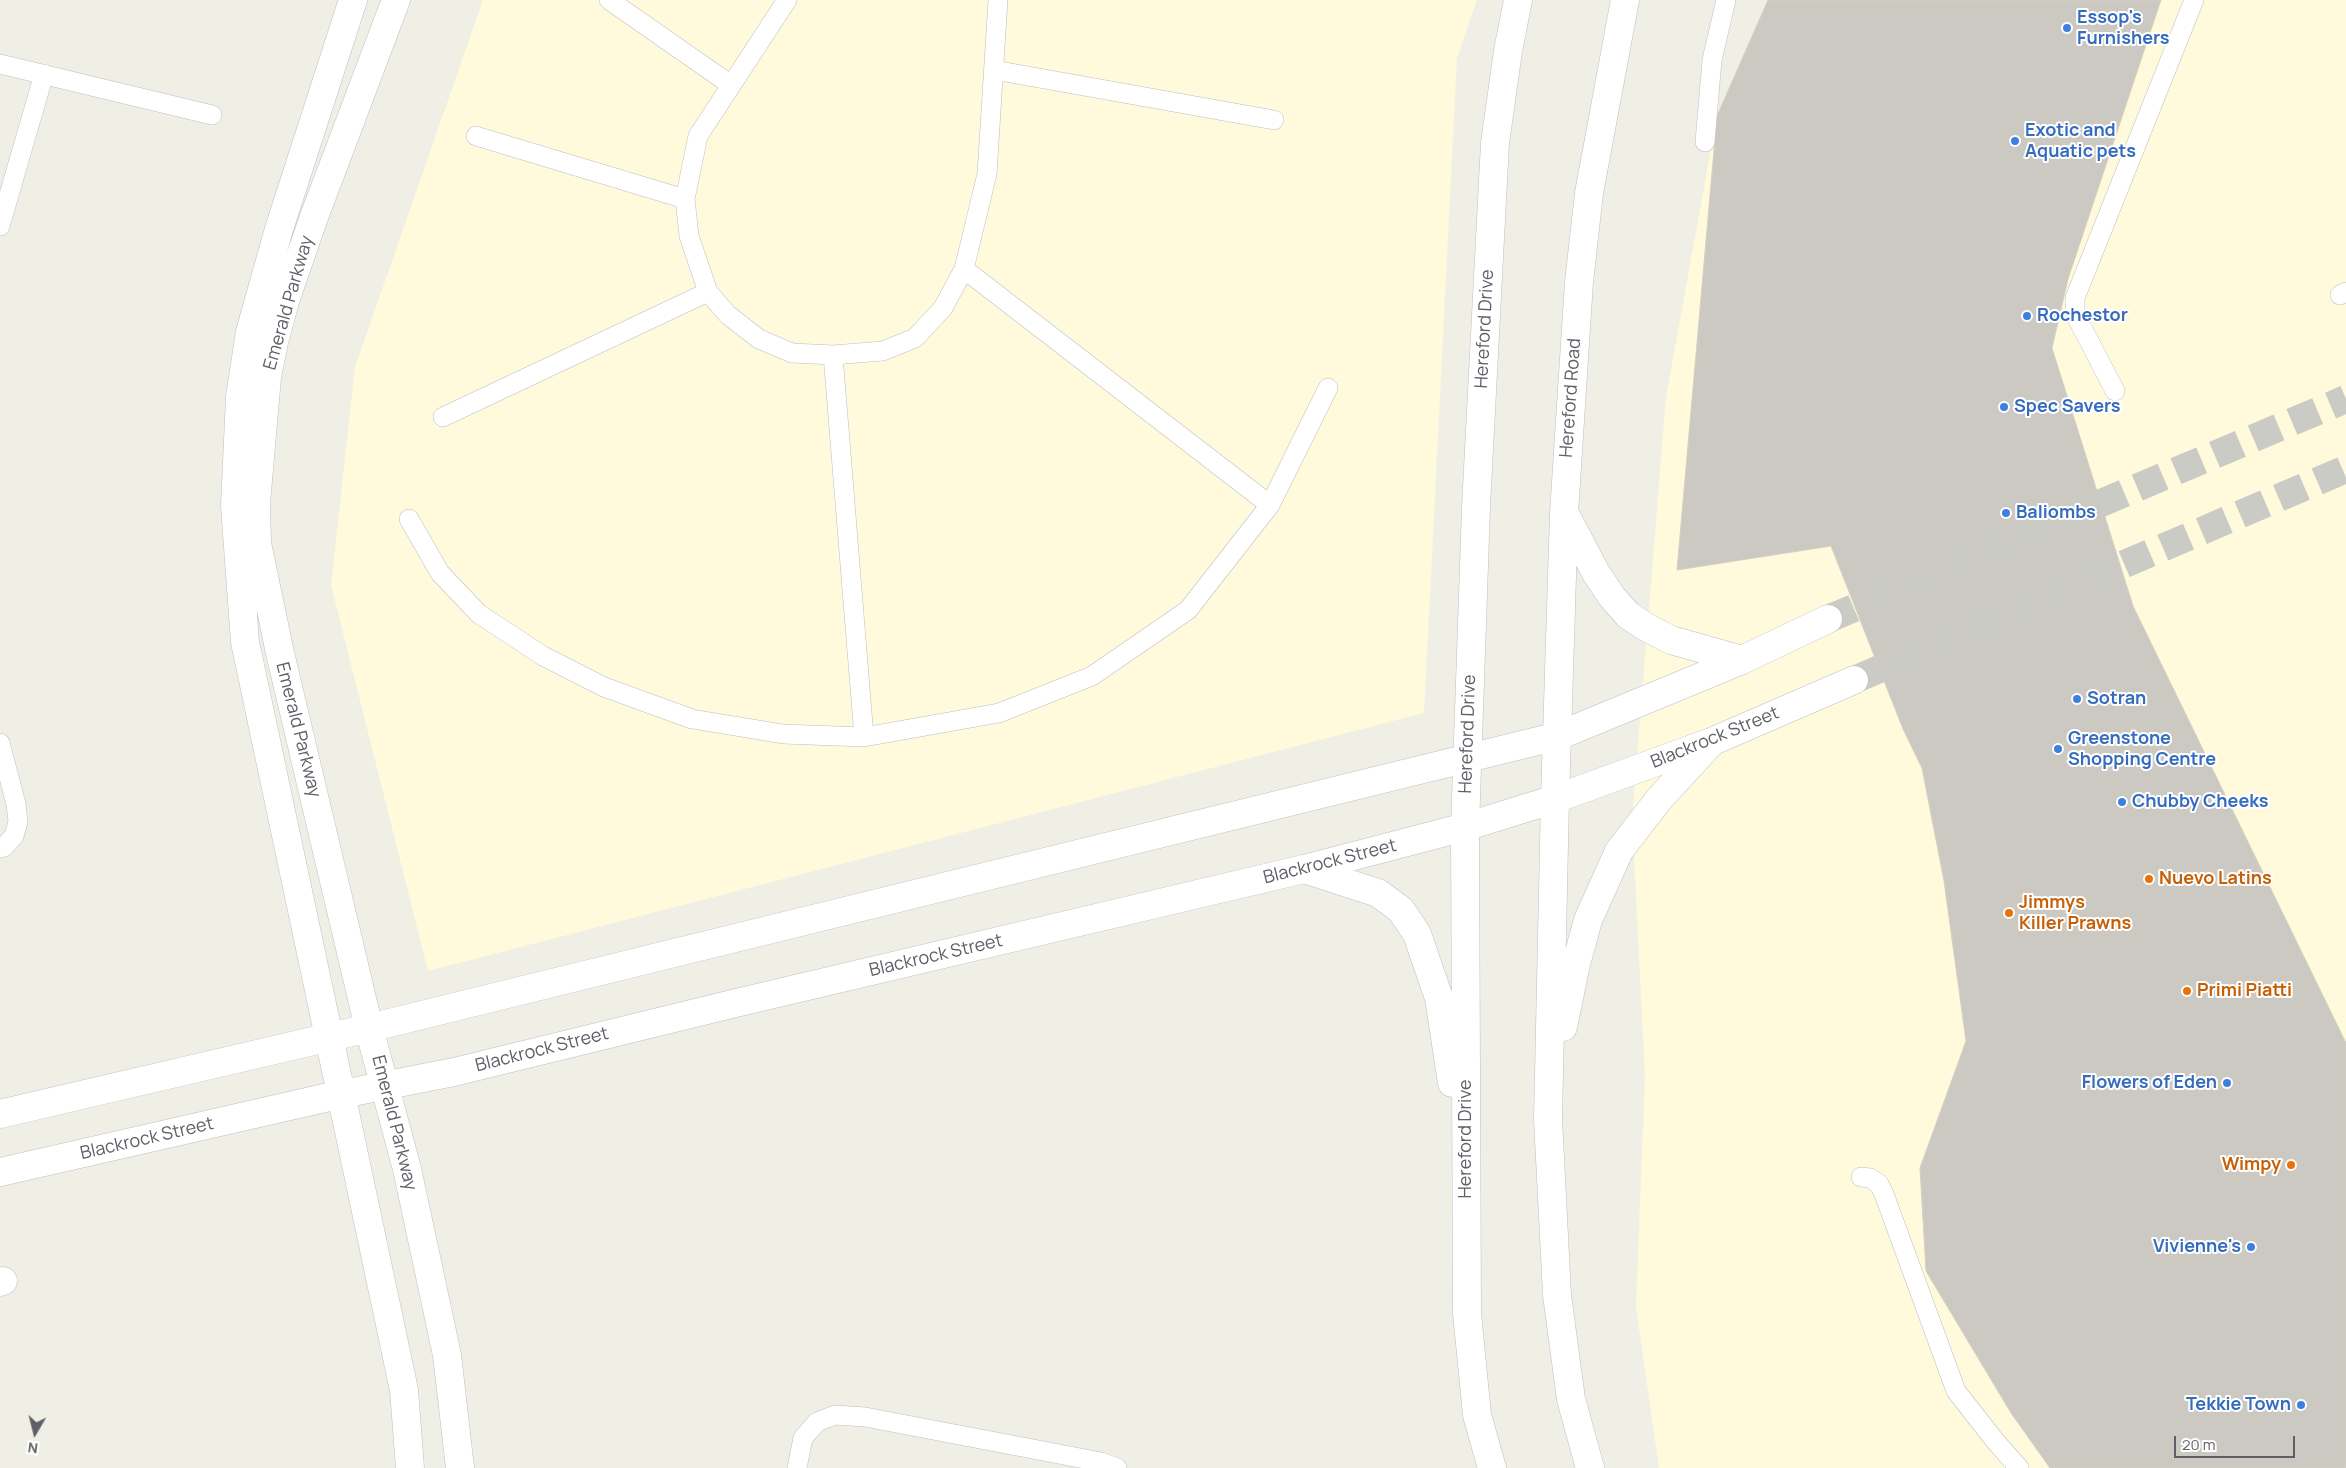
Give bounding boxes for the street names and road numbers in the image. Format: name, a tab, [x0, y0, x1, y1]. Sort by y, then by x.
street label: Emerald Parkway	[260, 233, 318, 373]
street label: Hereford Drive	[1471, 269, 1499, 389]
street label: Hereford Road	[1556, 338, 1586, 458]
street label: Emerald Parkway	[271, 660, 325, 800]
street label: Hereford Drive	[1455, 674, 1481, 794]
street label: Blackrock Street	[1648, 702, 1782, 774]
street label: Blackrock Street	[1261, 835, 1399, 889]
street label: Blackrock Street	[867, 930, 1005, 982]
street label: Blackrock Street	[473, 1023, 611, 1077]
street label: Emerald Parkway	[367, 1053, 421, 1193]
street label: Hereford Drive	[1455, 1080, 1477, 1198]
street label: Blackrock Street	[78, 1113, 216, 1165]

